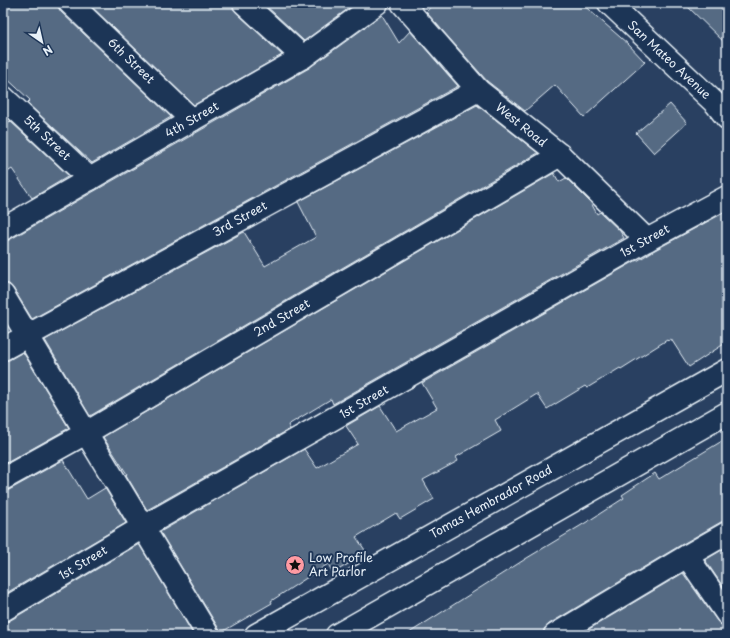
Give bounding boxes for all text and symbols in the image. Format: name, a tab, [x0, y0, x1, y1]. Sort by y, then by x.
street label: San Mateo Avenue	[624, 16, 716, 103]
north arrow	[22, 22, 62, 62]
street label: 6th Street	[104, 33, 159, 87]
text: N	[39, 41, 56, 60]
street label: 4th Street	[161, 96, 222, 142]
street label: West Road	[492, 98, 551, 151]
street label: 5th Street	[20, 111, 75, 164]
street label: 3rd Street	[209, 196, 270, 240]
street label: 1st Street	[617, 219, 673, 261]
street label: 2nd Street	[250, 294, 313, 341]
street label: 1st Street	[336, 380, 391, 422]
street label: Tomas Hembrador Road	[426, 460, 555, 542]
street label: 1st Street	[55, 540, 110, 584]
place label: Low Profile Art Parlor	[309, 548, 373, 580]
place icon: Low Profile Art Parlor	[284, 554, 306, 576]

